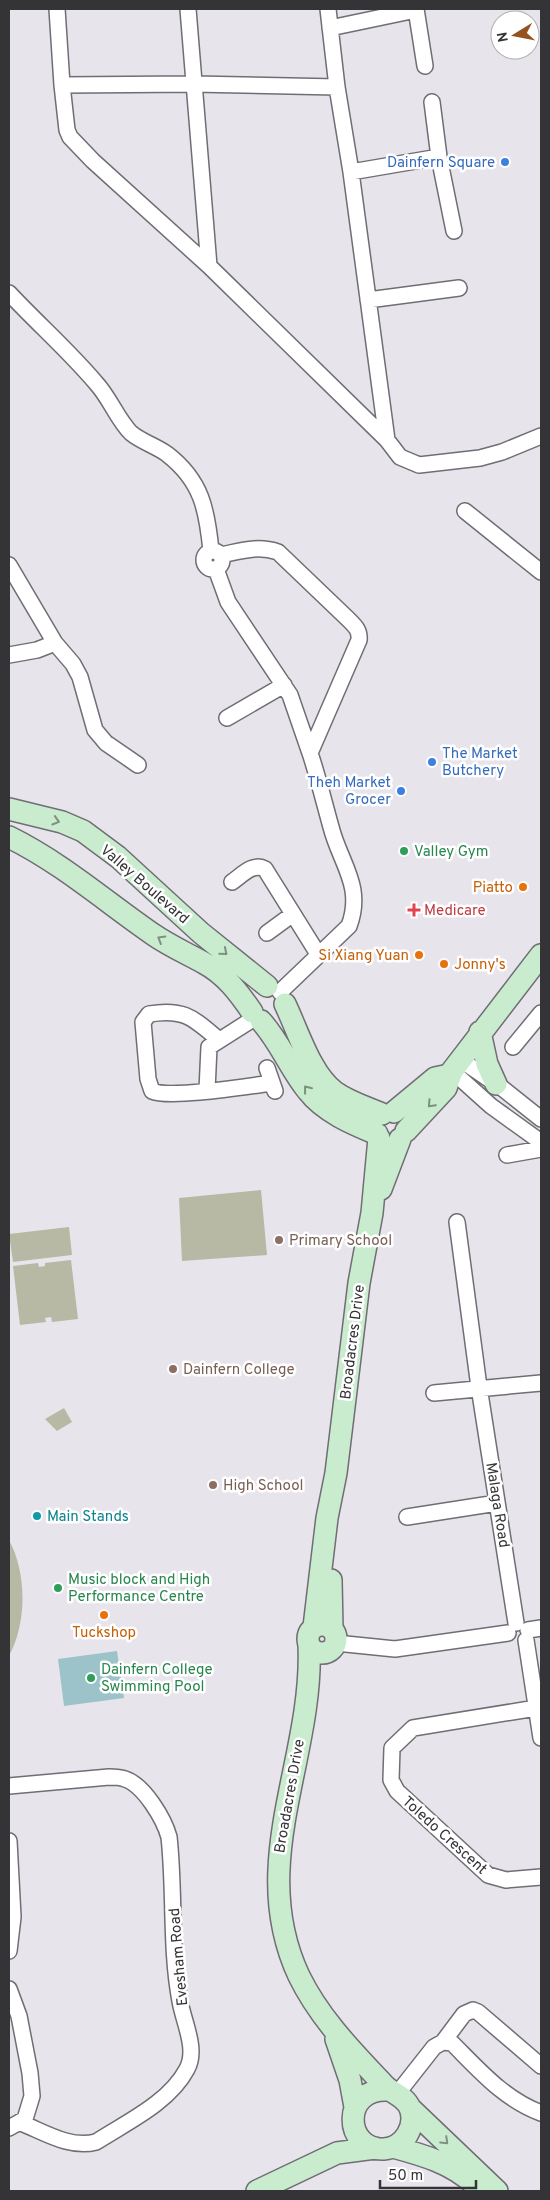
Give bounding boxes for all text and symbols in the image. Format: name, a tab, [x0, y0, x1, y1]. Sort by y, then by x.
north arrow	[490, 10, 540, 60]
text: N	[494, 31, 513, 43]
place label: Dainfern Square	[387, 154, 495, 173]
marker: Dainfern Square	[499, 156, 511, 168]
place label: The Market Butchery	[442, 745, 518, 781]
marker: The Market Butchery	[426, 756, 438, 768]
place label: Theh Market Grocer	[307, 774, 391, 810]
marker: Theh Market Grocer	[395, 785, 407, 797]
one-way arrow	[52, 815, 60, 825]
street label: Valley Boulevard	[96, 841, 192, 929]
place label: Valley Gym	[414, 843, 489, 862]
marker: Valley Gym	[398, 845, 410, 857]
place label: Piatto	[473, 879, 513, 898]
marker: Piatto	[517, 881, 529, 893]
place label: Medicare	[424, 902, 486, 921]
marker: Medicare	[408, 904, 420, 916]
one-way arrow	[157, 936, 166, 945]
one-way arrow	[218, 947, 227, 955]
place label: Si Xiang Yuan	[318, 947, 409, 966]
marker: Si Xiang Yuan	[413, 949, 425, 961]
place label: Jonny's	[454, 956, 506, 975]
marker: Jonny's	[438, 958, 450, 970]
one-way arrow	[305, 1086, 313, 1095]
one-way arrow	[427, 1099, 436, 1108]
place label: Primary School	[289, 1232, 392, 1251]
marker: Primary School	[273, 1234, 285, 1246]
street label: Broadacres Drive	[337, 1284, 370, 1401]
place label: Dainfern College	[183, 1361, 294, 1380]
marker: Dainfern College	[167, 1363, 179, 1375]
street label: Malaga Road	[480, 1461, 513, 1549]
place label: High School	[223, 1477, 304, 1496]
marker: High School	[207, 1479, 219, 1491]
place label: Main Stands	[47, 1508, 129, 1527]
marker: Main Stands	[31, 1510, 43, 1522]
place label: Music block and High Performance Centre	[68, 1571, 210, 1607]
marker: Music block and High Performance Centre	[52, 1582, 64, 1594]
marker: Tuckshop	[98, 1609, 110, 1621]
place label: Tuckshop	[72, 1624, 136, 1643]
place label: Dainfern College Swimming Pool	[101, 1661, 212, 1697]
marker: Dainfern College Swimming Pool	[85, 1672, 97, 1684]
street label: Broadacres Drive	[271, 1738, 310, 1855]
street label: Toledo Crescent	[397, 1793, 491, 1879]
street label: Evesham Road	[166, 1907, 193, 2007]
one-way arrow	[440, 2135, 449, 2144]
scale bar	[380, 2158, 476, 2190]
text: 50 m	[388, 2167, 423, 2186]

